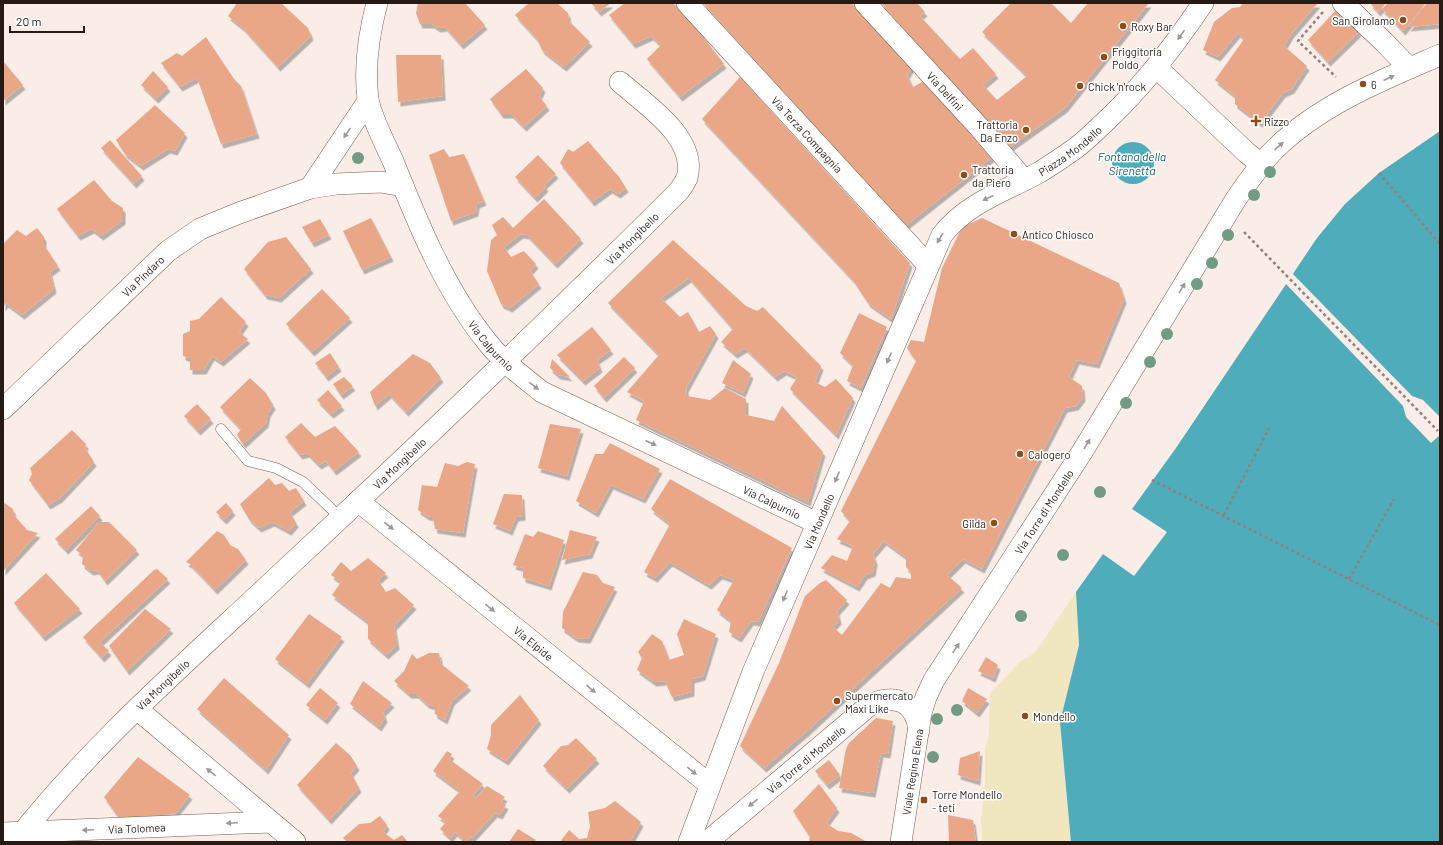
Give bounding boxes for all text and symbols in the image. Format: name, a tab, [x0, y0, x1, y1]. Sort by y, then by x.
scale bar	[10, 8, 84, 34]
text: 20 m	[16, 14, 42, 28]
place label: San Girolamo	[1332, 14, 1395, 27]
marker: San Girolamo	[1398, 15, 1408, 25]
place label: Roxy Bar	[1131, 20, 1173, 33]
marker: Roxy Bar	[1118, 21, 1128, 31]
one-way arrow	[1177, 30, 1185, 40]
place label: Friggitoria Poldo	[1112, 45, 1162, 71]
marker: Friggitoria Poldo	[1099, 52, 1109, 62]
street label: Via Delfini	[925, 69, 967, 113]
one-way arrow	[1383, 75, 1394, 81]
place label: 6	[1371, 78, 1377, 91]
marker: 6	[1358, 79, 1368, 89]
place label: Chick 'n'rock	[1088, 80, 1147, 93]
marker: Chick 'n'rock	[1075, 81, 1085, 91]
street label: Via Terza Compagnia	[769, 93, 846, 175]
place label: Rizzo	[1264, 115, 1289, 128]
marker: Rizzo	[1251, 116, 1261, 126]
place label: Trattoria Da Enzo	[976, 118, 1018, 144]
street label: Piazza Mondello	[1036, 123, 1104, 178]
marker: Trattoria Da Enzo	[1021, 125, 1031, 135]
one-way arrow	[343, 127, 350, 139]
one-way arrow	[1273, 142, 1284, 151]
water label: Fontana della Sirenetta	[1098, 149, 1166, 177]
place label: Trattoria da Piero	[972, 163, 1014, 189]
marker: Trattoria da Piero	[959, 170, 969, 180]
one-way arrow	[982, 195, 994, 201]
street label: Via Mongibello	[603, 209, 661, 267]
place label: Antico Chiosco	[1022, 228, 1094, 241]
marker: Antico Chiosco	[1009, 229, 1019, 239]
one-way arrow	[937, 232, 944, 244]
street label: Via Pindaro	[118, 252, 166, 299]
one-way arrow	[1178, 283, 1186, 293]
street label: Via Calpurnio	[466, 317, 517, 373]
one-way arrow	[886, 352, 892, 363]
one-way arrow	[529, 381, 540, 390]
street label: Via Mongibello	[370, 435, 428, 491]
one-way arrow	[1083, 438, 1090, 450]
one-way arrow	[645, 440, 656, 446]
place label: Calogero	[1028, 448, 1070, 461]
marker: Calogero	[1015, 449, 1025, 459]
street label: Via Torre di Mondello	[1011, 467, 1076, 556]
one-way arrow	[833, 471, 839, 483]
street label: Via Calpurnio	[741, 482, 803, 521]
street label: Via Mondello	[800, 491, 836, 551]
place label: Gilda	[962, 517, 986, 530]
marker: Gilda	[989, 518, 999, 528]
one-way arrow	[383, 522, 394, 530]
one-way arrow	[782, 591, 788, 603]
one-way arrow	[484, 603, 495, 612]
street label: Via Elpide	[511, 623, 556, 663]
one-way arrow	[952, 643, 960, 653]
street label: Via Mongibello	[133, 656, 192, 713]
one-way arrow	[586, 685, 596, 694]
place label: Supermercato Maxi Like	[845, 689, 913, 715]
marker: Supermercato Maxi Like	[832, 696, 842, 706]
place label: Mondello	[1033, 710, 1076, 723]
marker: Mondello	[1020, 711, 1030, 721]
street label: Via Torre di Mondello	[764, 722, 848, 796]
street label: Viale Regina Elena	[899, 728, 925, 816]
one-way arrow	[687, 766, 698, 775]
one-way arrow	[206, 767, 217, 776]
place label: Torre Mondello - teti	[932, 788, 1002, 814]
marker: Torre Mondello - teti	[919, 795, 929, 805]
one-way arrow	[748, 799, 759, 808]
street label: Via Tolomea	[108, 820, 166, 835]
one-way arrow	[225, 820, 238, 826]
one-way arrow	[82, 826, 94, 833]

